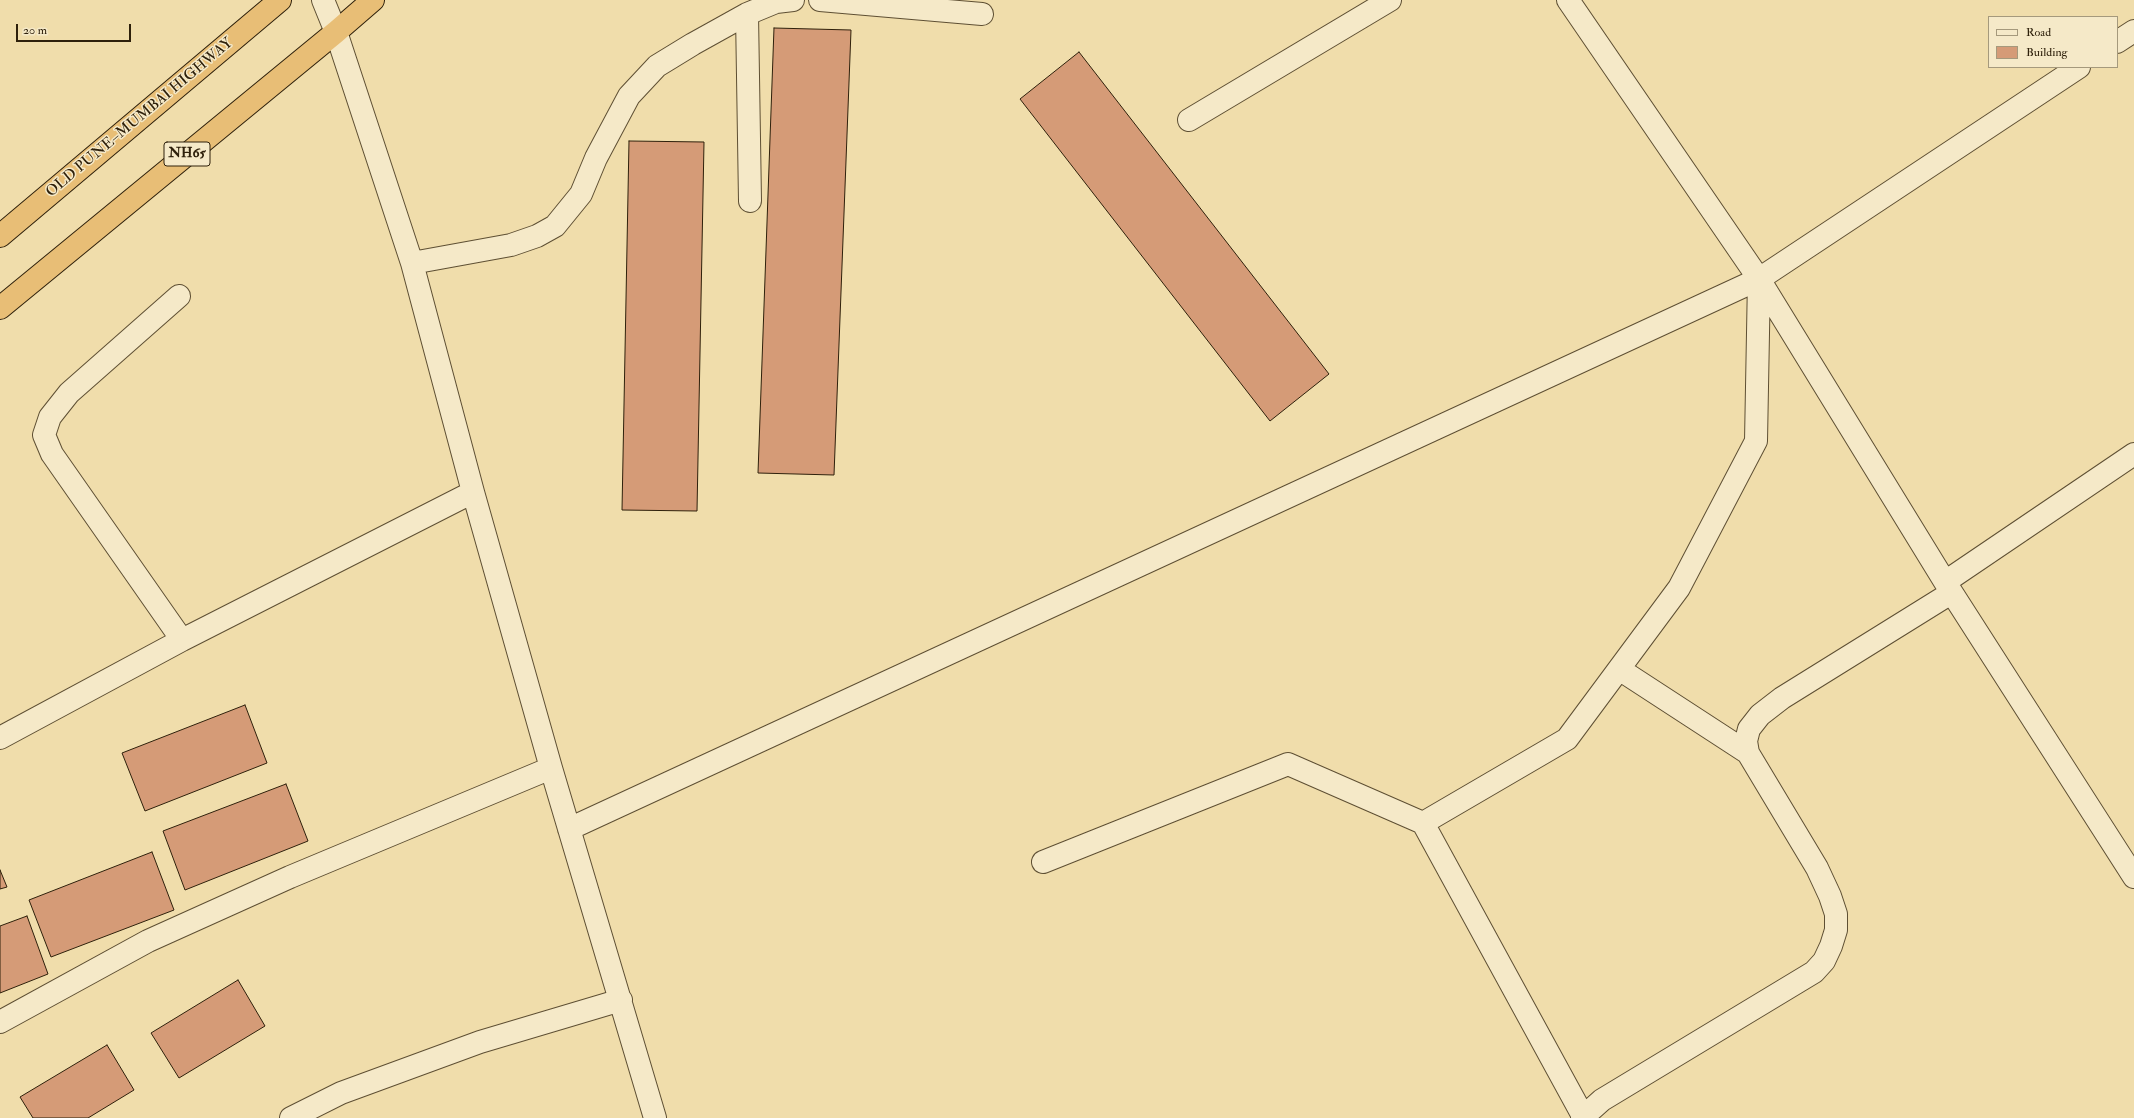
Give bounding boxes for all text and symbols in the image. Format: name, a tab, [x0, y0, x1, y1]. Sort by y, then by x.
scale bar	[18, 16, 133, 42]
legend	[1988, 16, 2118, 68]
text: 20 m	[23, 23, 47, 38]
text: Road	[2026, 25, 2051, 40]
street label: OLD PUNE–MUMBAI HIGHWAY	[43, 34, 237, 202]
text: Building	[2026, 45, 2067, 60]
road number: NH65	[164, 142, 210, 166]

